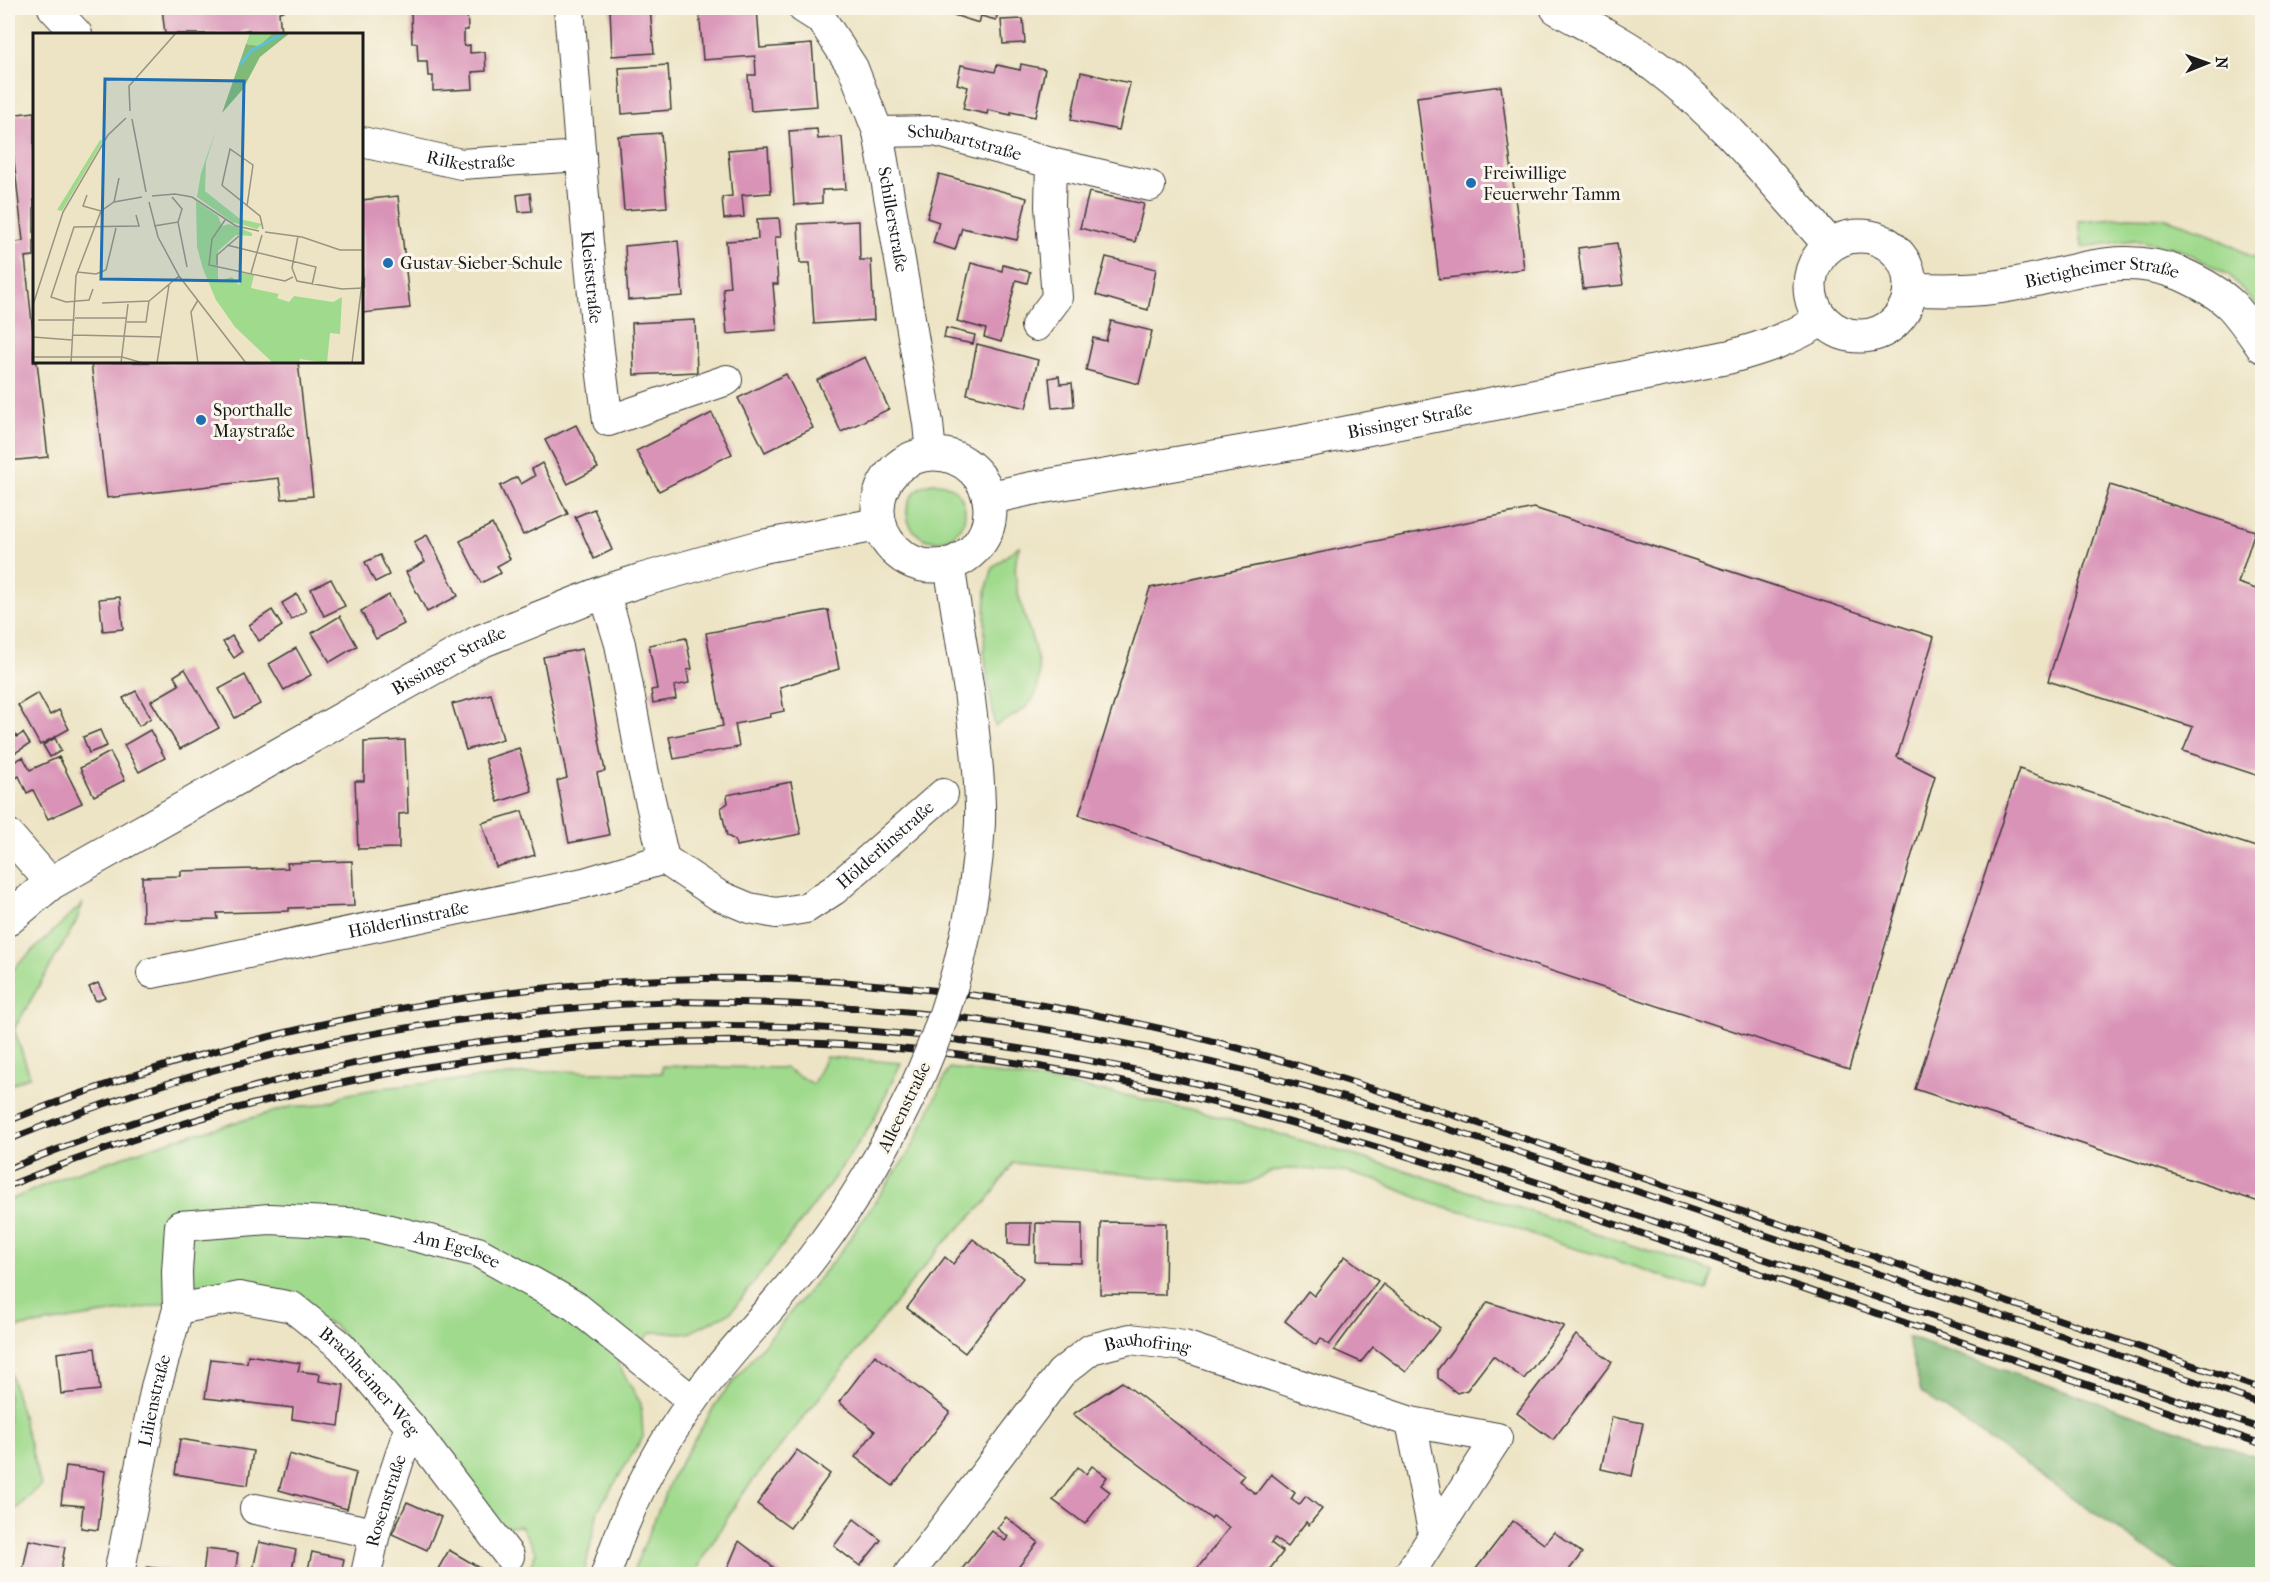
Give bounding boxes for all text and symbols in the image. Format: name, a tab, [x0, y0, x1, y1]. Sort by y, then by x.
inset map	[33, 33, 363, 363]
north arrow	[2177, 33, 2237, 93]
text: N	[2212, 57, 2231, 70]
street label: Schubartstraße	[907, 121, 1024, 165]
street label: Rilkestraße	[424, 147, 516, 175]
place label: Freiwillige Feuerwehr Tamm	[1483, 163, 1621, 205]
street label: Schillerstraße	[873, 165, 912, 274]
marker: Freiwillige Feuerwehr Tamm	[1464, 176, 1478, 190]
street label: Kleiststraße	[576, 230, 606, 325]
place label: Gustav-Sieber-Schule	[400, 253, 563, 274]
street label: Bietigheimer Straße	[2023, 253, 2182, 293]
marker: Gustav-Sieber-Schule	[381, 256, 395, 270]
street label: Bissinger Straße	[1346, 398, 1474, 444]
place label: Sporthalle Maystraße	[213, 400, 295, 442]
marker: Sporthalle Maystraße	[194, 413, 208, 427]
street label: Bissinger Straße	[388, 622, 509, 700]
street label: Hölderlinstraße	[833, 797, 939, 894]
street label: Hölderlinstraße	[346, 897, 471, 943]
street label: Alleenstraße	[873, 1059, 935, 1157]
street label: Am Egelsee	[411, 1226, 504, 1273]
street label: Brachheimer Weg	[315, 1323, 424, 1441]
street label: Bauhofring	[1102, 1328, 1194, 1359]
street label: Lilienstraße	[134, 1352, 176, 1448]
street label: Rosenstraße	[362, 1452, 411, 1549]

